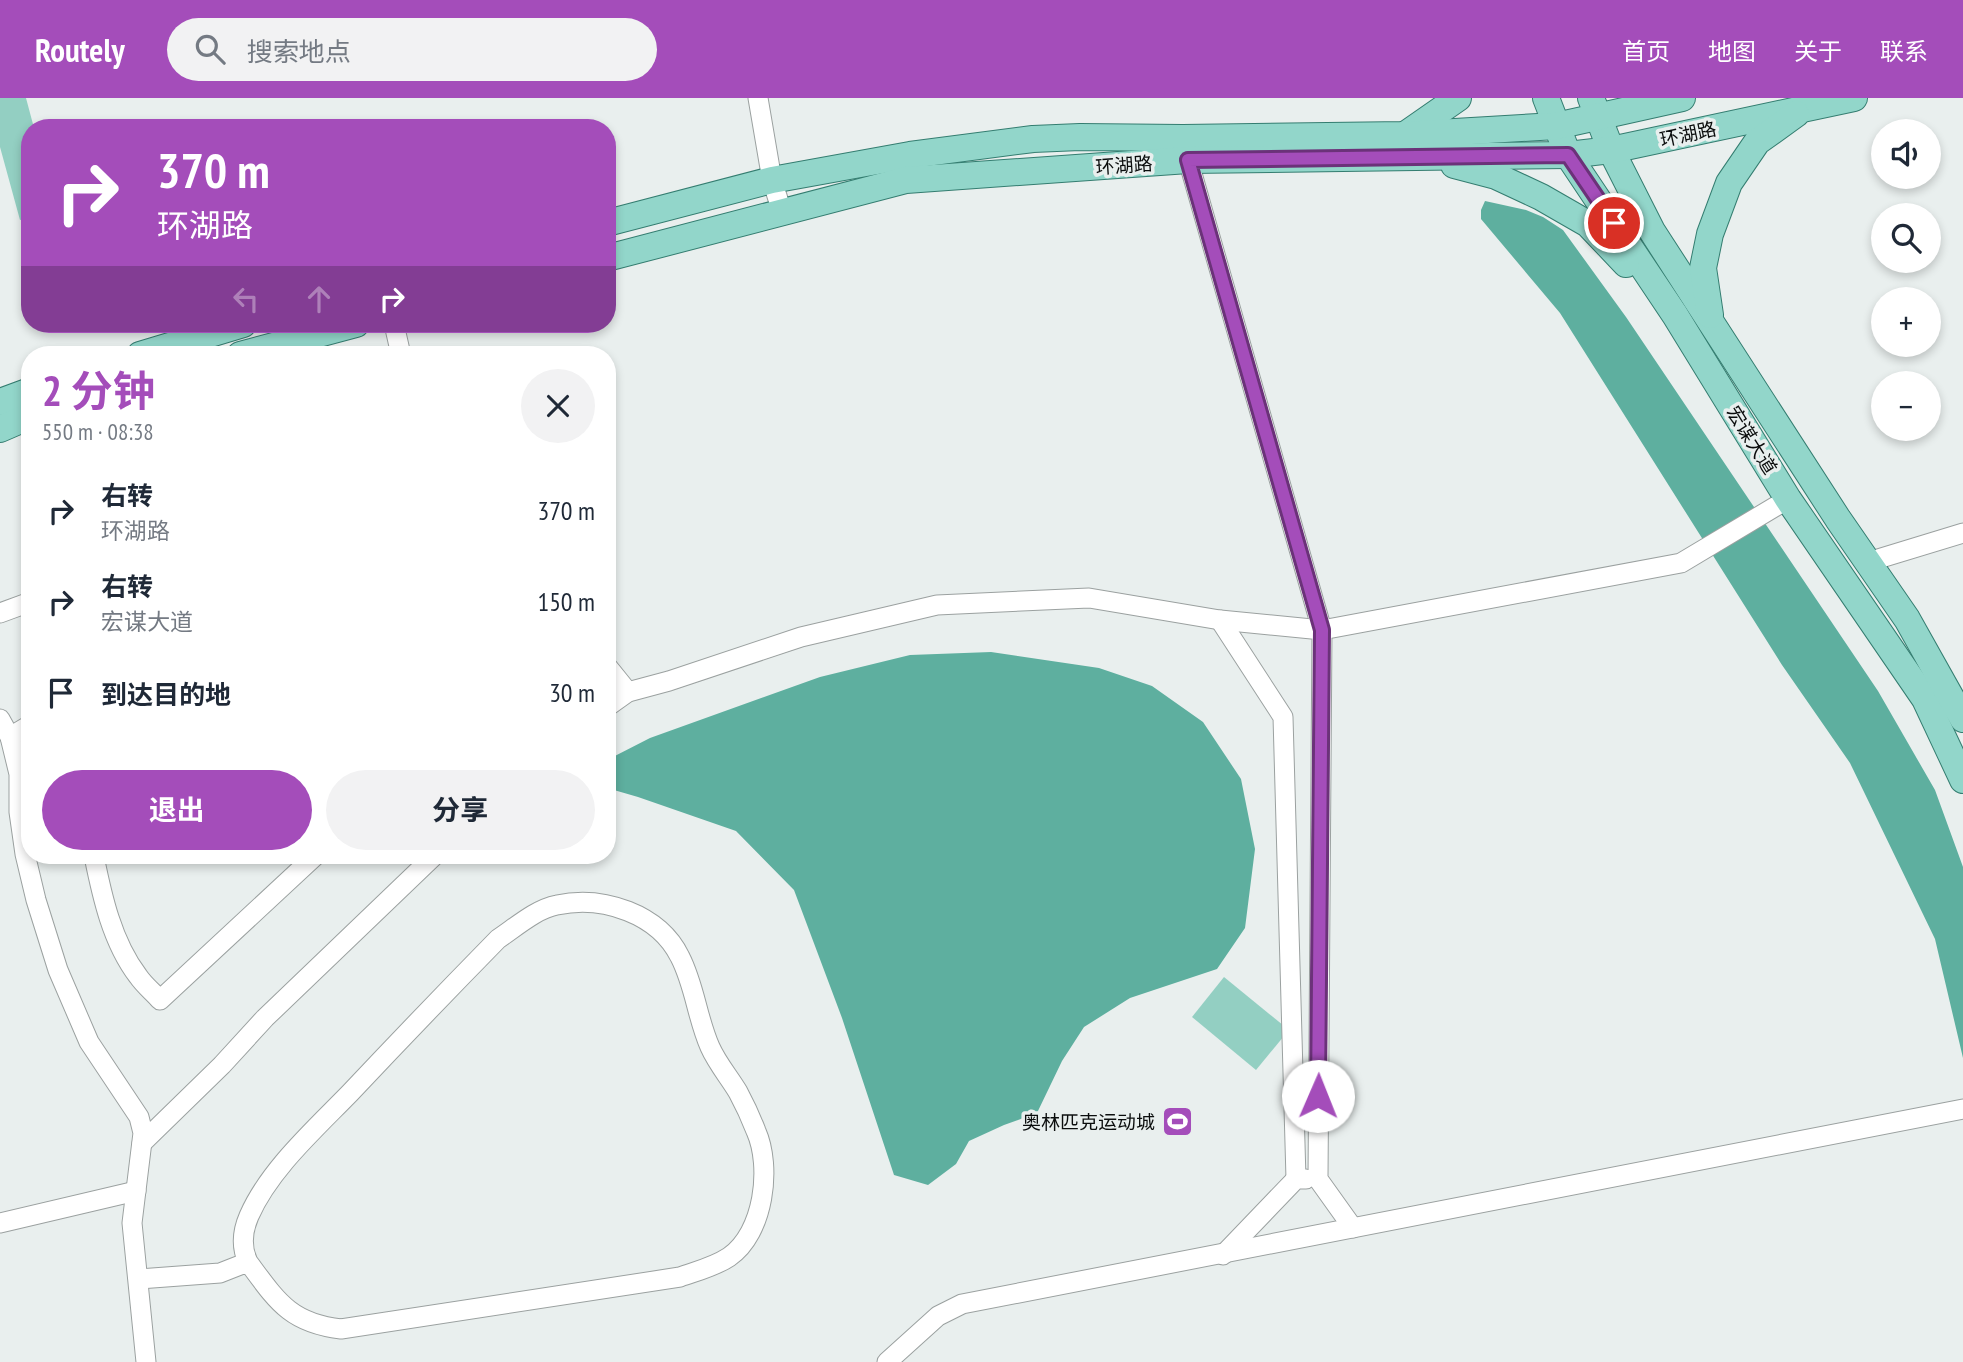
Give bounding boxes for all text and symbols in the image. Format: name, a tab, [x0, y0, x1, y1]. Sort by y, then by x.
search box	[167, 18, 657, 81]
text: Routely	[35, 28, 125, 71]
icon: search	[191, 30, 229, 68]
text: 搜索地点	[247, 35, 351, 68]
text: 首页	[1622, 36, 1670, 67]
text: 地图	[1708, 36, 1756, 67]
text: 关于	[1794, 36, 1842, 67]
text: 联系	[1880, 36, 1928, 67]
street label: 环湖路	[1658, 116, 1718, 152]
map controls	[1871, 119, 1941, 441]
button: sound	[1871, 119, 1941, 189]
text: 370 m	[157, 138, 270, 202]
icon: right	[42, 147, 133, 238]
street label: 环湖路	[1095, 151, 1153, 179]
pin	[1584, 193, 1644, 253]
button: search	[1871, 203, 1941, 273]
text: 环湖路	[157, 204, 253, 246]
icon: arrive	[1595, 204, 1633, 242]
icon: left	[227, 280, 265, 318]
icon: ahead	[300, 280, 338, 318]
icon: right	[373, 280, 411, 318]
button: +	[1871, 287, 1941, 357]
text: 2 分钟	[42, 363, 155, 418]
button: close	[521, 369, 595, 443]
button: −	[1871, 371, 1941, 441]
street label: 宏谋大道	[1722, 401, 1782, 479]
text: 550 m · 08:38	[42, 417, 154, 446]
text: 右转	[101, 479, 153, 512]
icon: right	[42, 492, 80, 530]
text: 370 m	[537, 494, 595, 527]
text: 环湖路	[101, 516, 170, 545]
text: 右转	[101, 570, 153, 603]
icon: right	[42, 583, 80, 621]
text: 150 m	[537, 585, 595, 618]
text: 宏谋大道	[101, 607, 193, 636]
icon: arrive	[42, 674, 80, 712]
text: 30 m	[549, 676, 595, 709]
text: 到达目的地	[101, 678, 231, 711]
button: 退出	[42, 770, 312, 850]
button: 分享	[326, 770, 595, 850]
position arrow	[1281, 1059, 1355, 1133]
sports icon: 奥林匹克运动城	[1161, 1105, 1195, 1139]
place label: 奥林匹克运动城	[1022, 1110, 1155, 1134]

